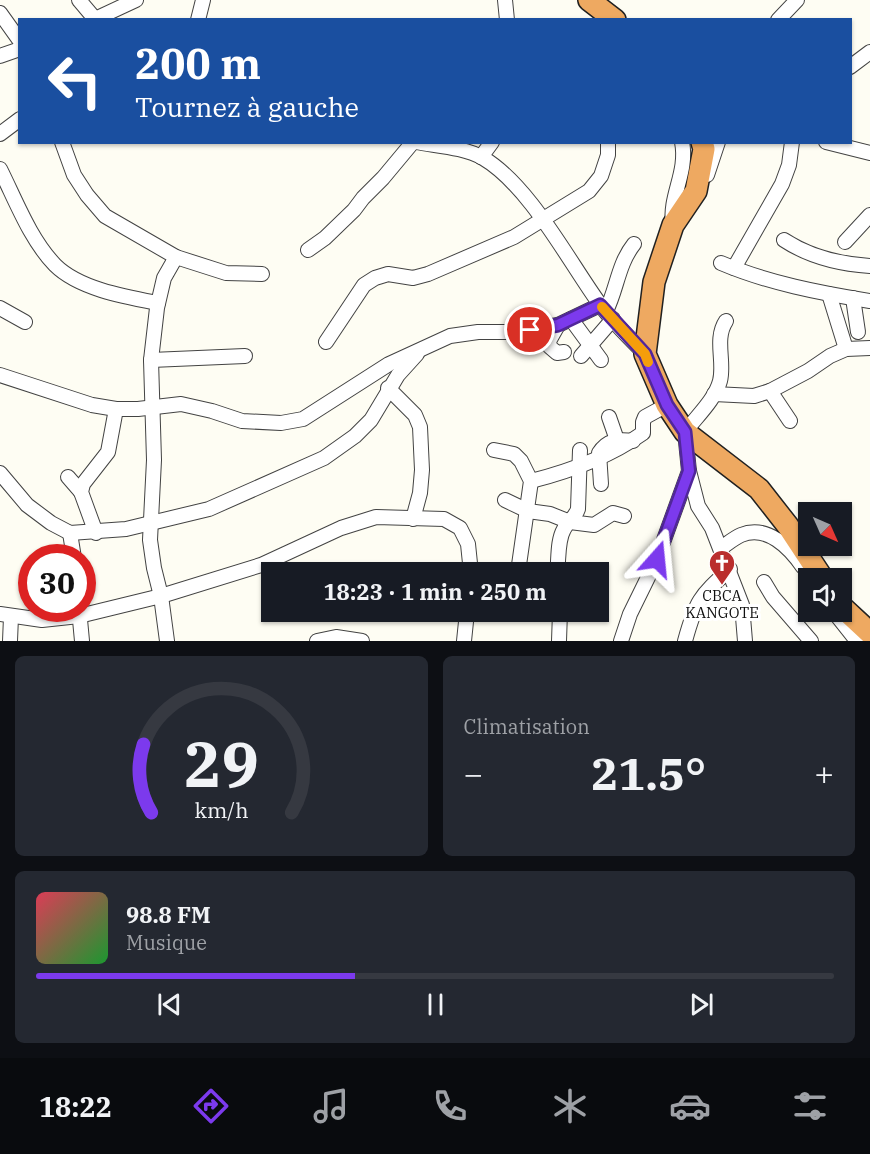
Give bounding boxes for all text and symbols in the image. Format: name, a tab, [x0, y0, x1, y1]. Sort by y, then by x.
text: 200 m	[135, 36, 261, 91]
icon: left	[36, 42, 114, 120]
text: Tournez à gauche	[135, 89, 359, 124]
pin	[504, 304, 555, 355]
icon: arrive	[513, 313, 546, 346]
north arrow	[798, 502, 852, 556]
map controls	[798, 502, 852, 622]
position arrow	[625, 527, 689, 591]
speed limit sign: 30	[18, 544, 96, 622]
church icon: CBCA KANGOTE	[707, 548, 737, 586]
button: sound	[798, 568, 852, 622]
text: 18:23 · 1 min · 250 m	[323, 577, 547, 606]
place label: CBCA KANGOTE	[685, 586, 759, 622]
text: Climatisation	[464, 713, 590, 740]
text: 29	[184, 723, 259, 804]
text: 21.5°	[591, 744, 706, 802]
text: −	[464, 752, 483, 795]
text: +	[814, 752, 834, 795]
text: km/h	[194, 796, 248, 824]
text: 98.8 FM	[126, 900, 211, 929]
text: Musique	[126, 929, 207, 956]
icon: previous	[153, 988, 186, 1021]
icon: pause	[419, 988, 452, 1021]
icon: next	[685, 988, 718, 1021]
icon: directions	[190, 1085, 232, 1127]
icon: music	[310, 1085, 352, 1127]
icon: phone	[429, 1085, 471, 1127]
icon: climate	[549, 1085, 591, 1127]
icon: car	[669, 1085, 711, 1127]
icon: filters	[789, 1085, 831, 1127]
text: 18:22	[39, 1089, 112, 1124]

